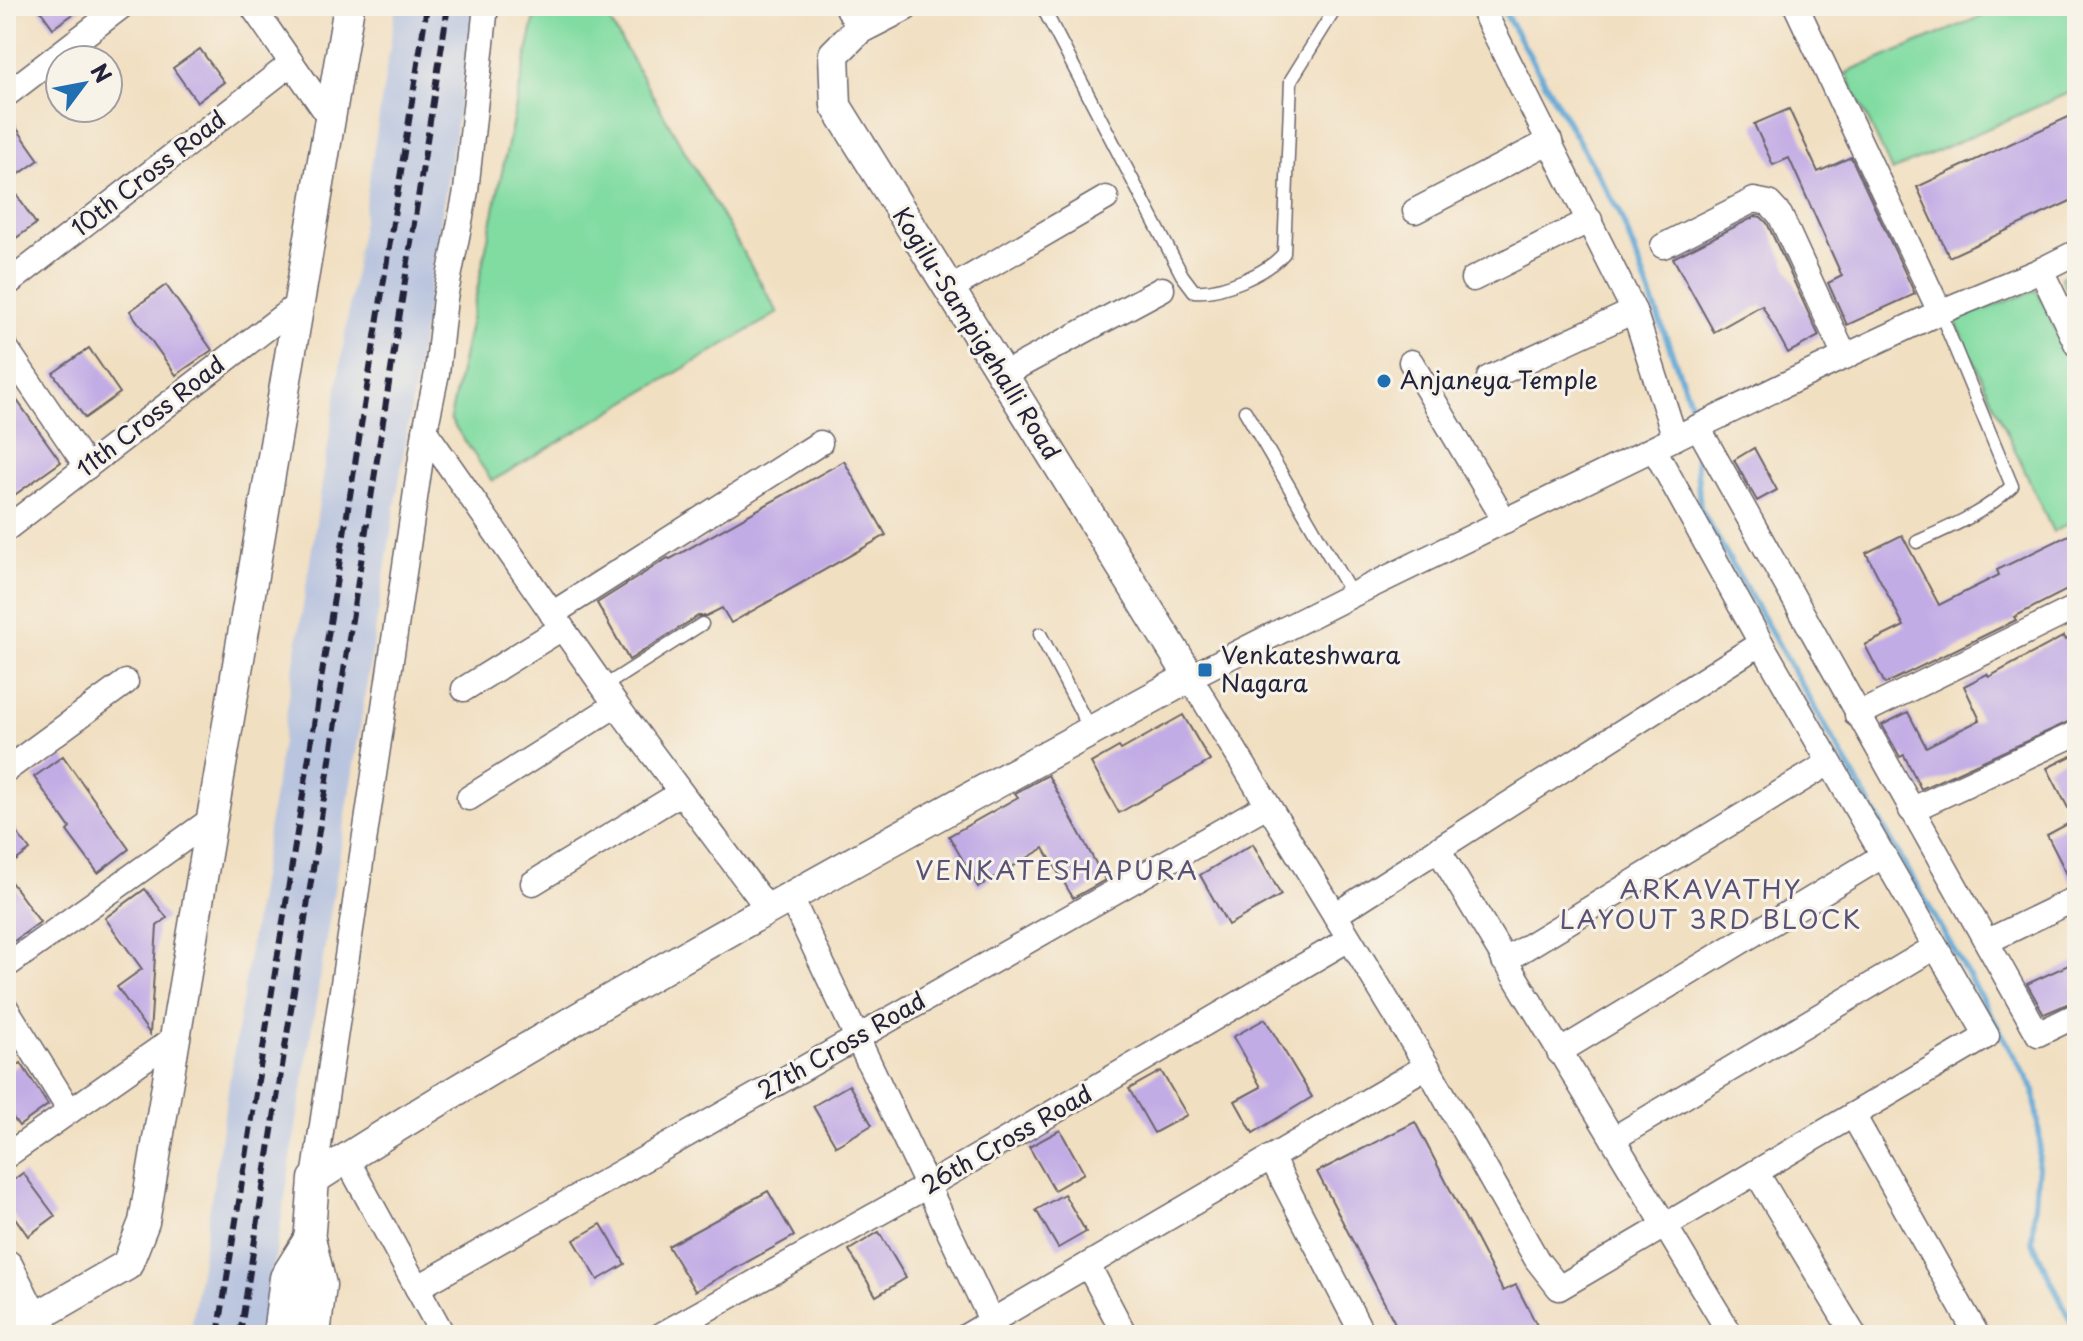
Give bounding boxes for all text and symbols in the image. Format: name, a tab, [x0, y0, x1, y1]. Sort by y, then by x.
north arrow	[44, 44, 124, 124]
text: N	[84, 56, 121, 89]
street label: 10th Cross Road	[63, 100, 233, 244]
street label: Kogilu-Sampigehalli Road	[885, 200, 1070, 466]
street label: 11th Cross Road	[68, 346, 232, 485]
place label: Anjaneya Temple	[1400, 361, 1598, 397]
marker: Anjaneya Temple	[1375, 372, 1393, 390]
place label: Venkateshwara Nagara	[1221, 636, 1400, 700]
marker: Venkateshwara Nagara	[1196, 661, 1214, 679]
district label: VENKATESHAPURA	[915, 850, 1199, 889]
district label: ARKAVATHY LAYOUT 3RD BLOCK	[1560, 869, 1862, 938]
street label: 27th Cross Road	[750, 982, 932, 1107]
street label: 26th Cross Road	[914, 1075, 1098, 1202]

